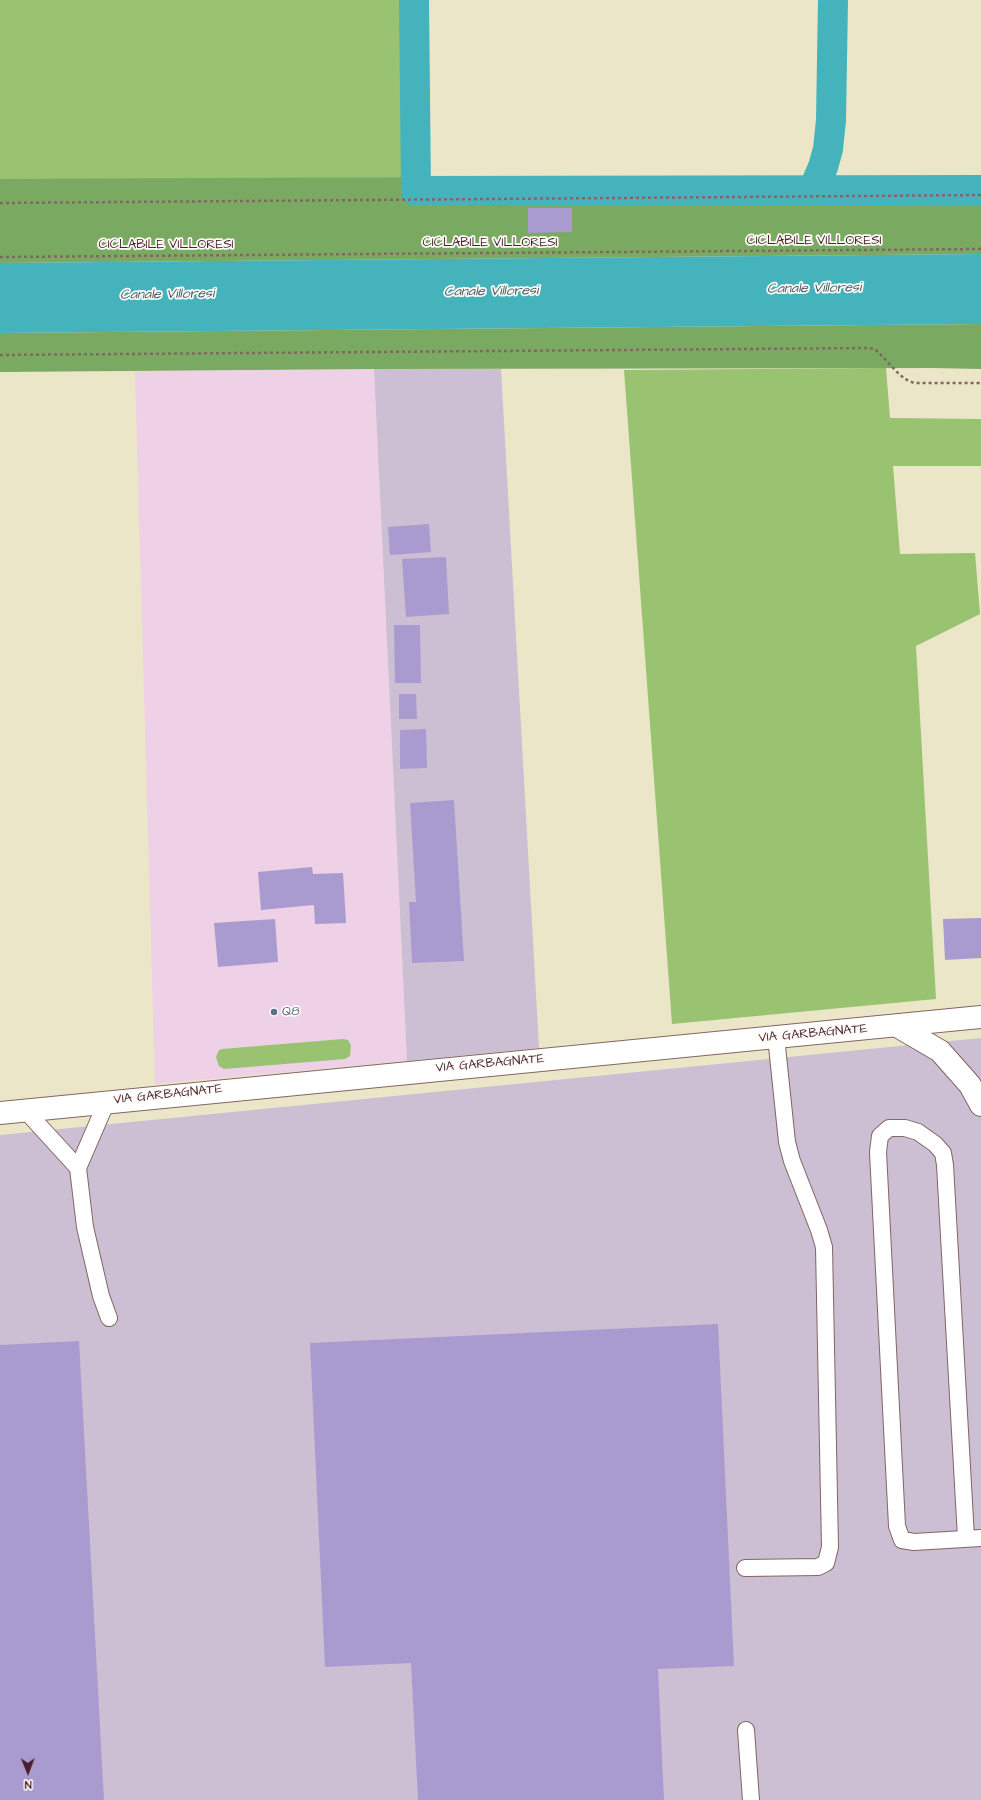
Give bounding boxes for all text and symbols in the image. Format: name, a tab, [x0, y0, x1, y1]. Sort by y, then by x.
street label: CICLABILE VILLORESI	[747, 233, 881, 249]
street label: CICLABILE VILLORESI	[423, 235, 557, 251]
street label: CICLABILE VILLORESI	[99, 237, 233, 253]
water label: Canale Villoresi	[767, 280, 861, 298]
water label: Canale Villoresi	[444, 283, 538, 301]
water label: Canale Villoresi	[120, 286, 214, 304]
place label: Q8	[282, 1004, 300, 1020]
marker: Q8	[269, 1007, 279, 1017]
street label: VIA GARBAGNATE	[758, 1021, 868, 1047]
street label: VIA GARBAGNATE	[435, 1051, 545, 1077]
street label: VIA GARBAGNATE	[113, 1082, 223, 1108]
north arrow	[8, 1752, 48, 1792]
text: N	[25, 1777, 32, 1792]

